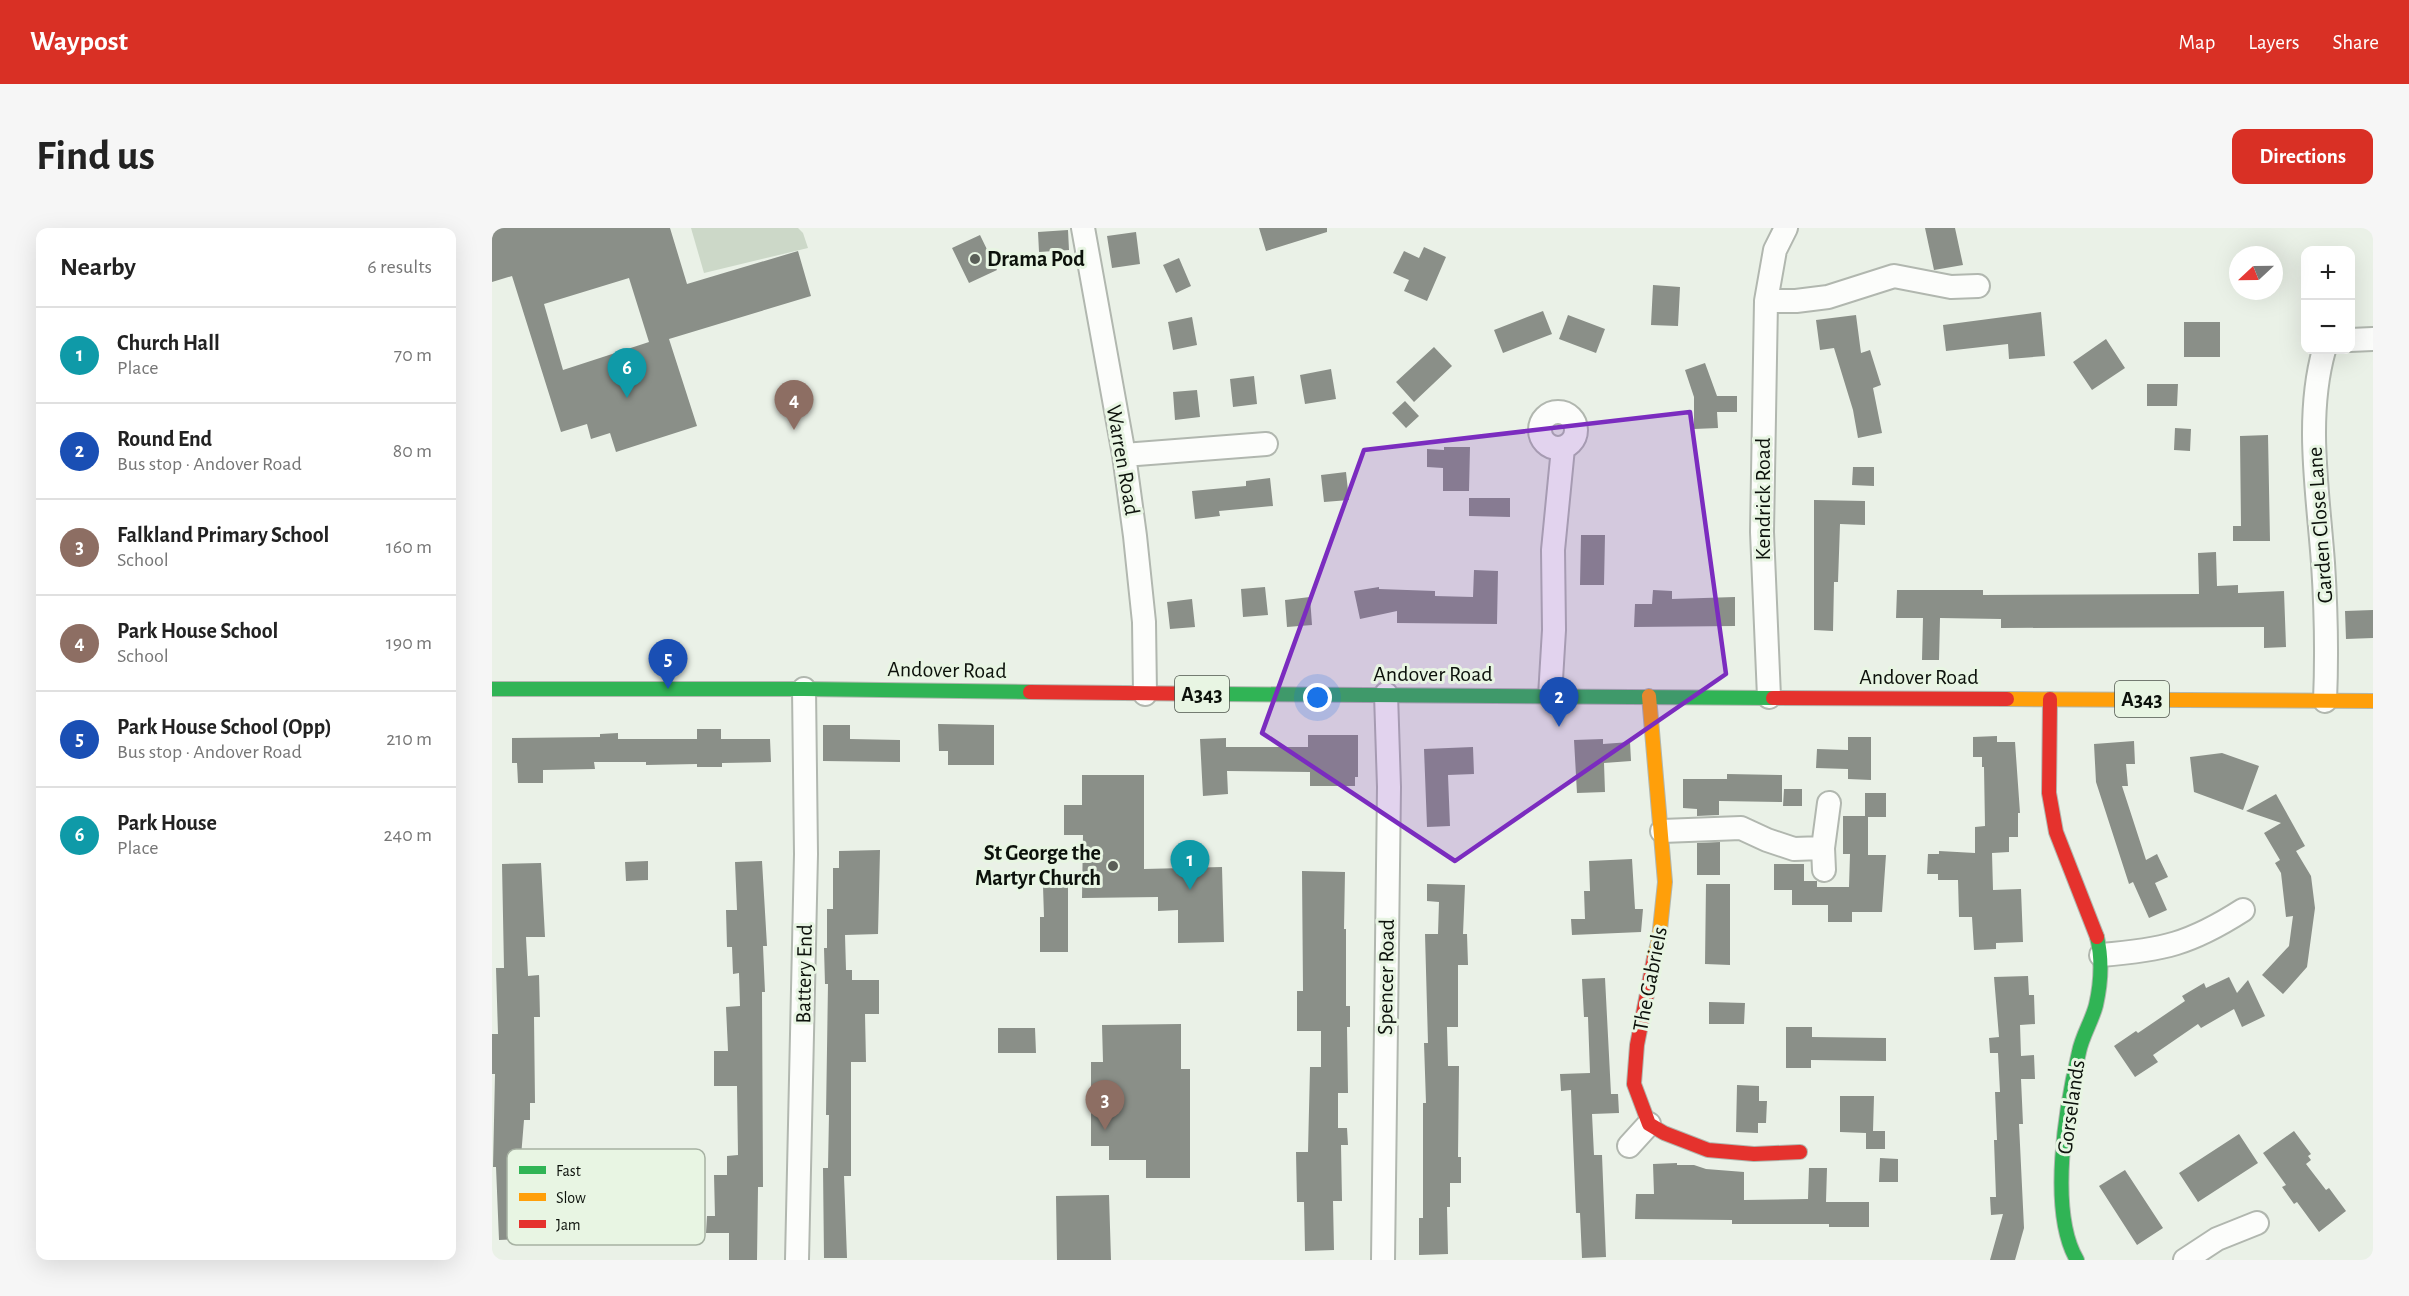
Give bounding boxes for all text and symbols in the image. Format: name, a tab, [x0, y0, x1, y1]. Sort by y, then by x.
text: Waypost	[30, 28, 128, 56]
text: Map	[2179, 32, 2215, 53]
text: Layers	[2248, 32, 2299, 53]
text: Share	[2332, 32, 2379, 53]
button: Directions	[2232, 129, 2373, 184]
text: Find us	[36, 135, 155, 177]
north arrow	[2229, 246, 2283, 300]
map controls	[2301, 246, 2355, 354]
button: +	[2301, 246, 2355, 300]
place label: Drama Pod	[987, 248, 1085, 270]
marker: Drama Pod	[968, 252, 982, 266]
text: Nearby	[60, 254, 136, 280]
text: 6 results	[367, 257, 432, 277]
button: −	[2301, 300, 2355, 354]
text: Church Hall	[117, 332, 220, 354]
text: 1	[76, 345, 83, 365]
text: 70 m	[394, 345, 432, 365]
pin: 6	[608, 348, 646, 398]
text: Place	[117, 358, 158, 378]
pin: 4	[774, 380, 814, 430]
street label: Warren Road	[1102, 403, 1144, 517]
text: Round End	[117, 428, 212, 450]
street label: Kendrick Road	[1752, 438, 1774, 560]
text: 2	[75, 441, 84, 461]
text: 80 m	[393, 441, 432, 461]
street label: Garden Close Lane	[2304, 446, 2336, 604]
text: Bus stop · Andover Road	[117, 454, 302, 474]
text: Falkland Primary School	[117, 524, 329, 546]
text: 3	[75, 537, 84, 557]
text: 160 m	[386, 537, 432, 557]
text: School	[117, 550, 169, 570]
text: Park House School	[117, 620, 278, 642]
text: 4	[74, 633, 85, 653]
text: 190 m	[386, 633, 432, 653]
pin: 5	[648, 640, 687, 689]
text: School	[117, 646, 169, 666]
street label: Andover Road	[887, 658, 1007, 682]
street label: Andover Road	[1373, 663, 1493, 685]
street label: Andover Road	[1859, 666, 1979, 688]
road number: A343	[1175, 676, 1229, 712]
pin: 2	[1540, 678, 1578, 727]
road number: A343	[2115, 681, 2169, 717]
your location	[1303, 683, 1332, 712]
text: Park House School (Opp)	[117, 716, 332, 738]
text: 5	[75, 729, 84, 749]
text: 210 m	[386, 729, 432, 749]
text: Bus stop · Andover Road	[117, 742, 302, 762]
text: Park House	[117, 812, 217, 834]
text: 6	[75, 825, 84, 845]
text: 240 m	[383, 825, 432, 845]
text: Place	[117, 838, 158, 858]
pin: 1	[1170, 840, 1210, 890]
place label: St George the Martyr Church	[975, 842, 1101, 890]
marker: St George the Martyr Church	[1106, 859, 1120, 873]
street label: Spencer Road	[1374, 919, 1398, 1035]
street label: Battery End	[792, 924, 816, 1024]
street label: The Gabriels	[1629, 925, 1671, 1033]
street label: Gorselands	[2053, 1058, 2089, 1156]
pin: 3	[1086, 1080, 1124, 1130]
legend	[507, 1149, 705, 1245]
text: Fast	[556, 1163, 581, 1179]
text: Slow	[556, 1190, 586, 1206]
text: Jam	[556, 1217, 581, 1233]

